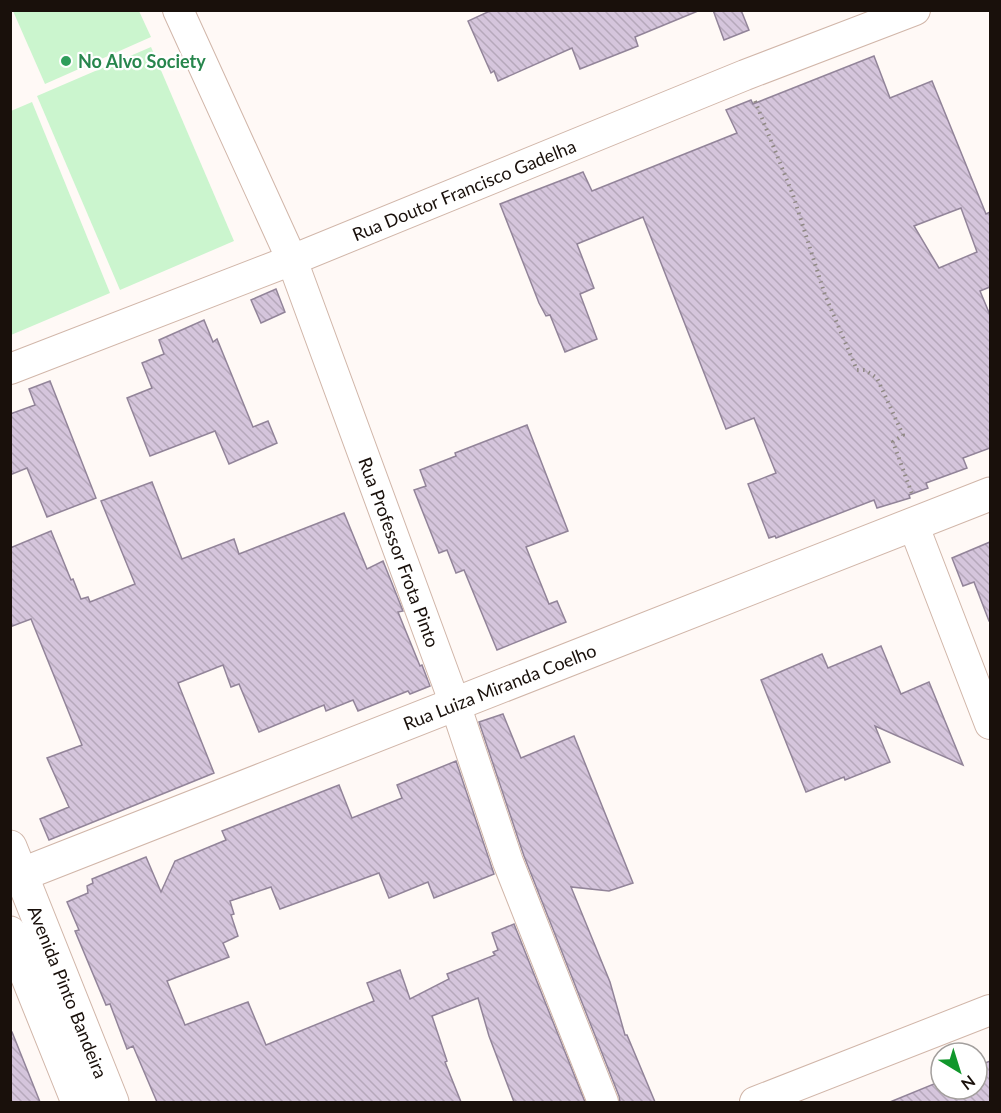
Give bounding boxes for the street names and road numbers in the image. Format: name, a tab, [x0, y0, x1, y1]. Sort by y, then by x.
street label: Rua Doutor Francisco Gadelha	[349, 134, 579, 245]
street label: Rua Professor Frota Pinto	[354, 454, 444, 650]
street label: Rua Luiza Miranda Coelho	[400, 639, 599, 734]
street label: Avenida Pinto Bandeira	[24, 902, 112, 1081]

